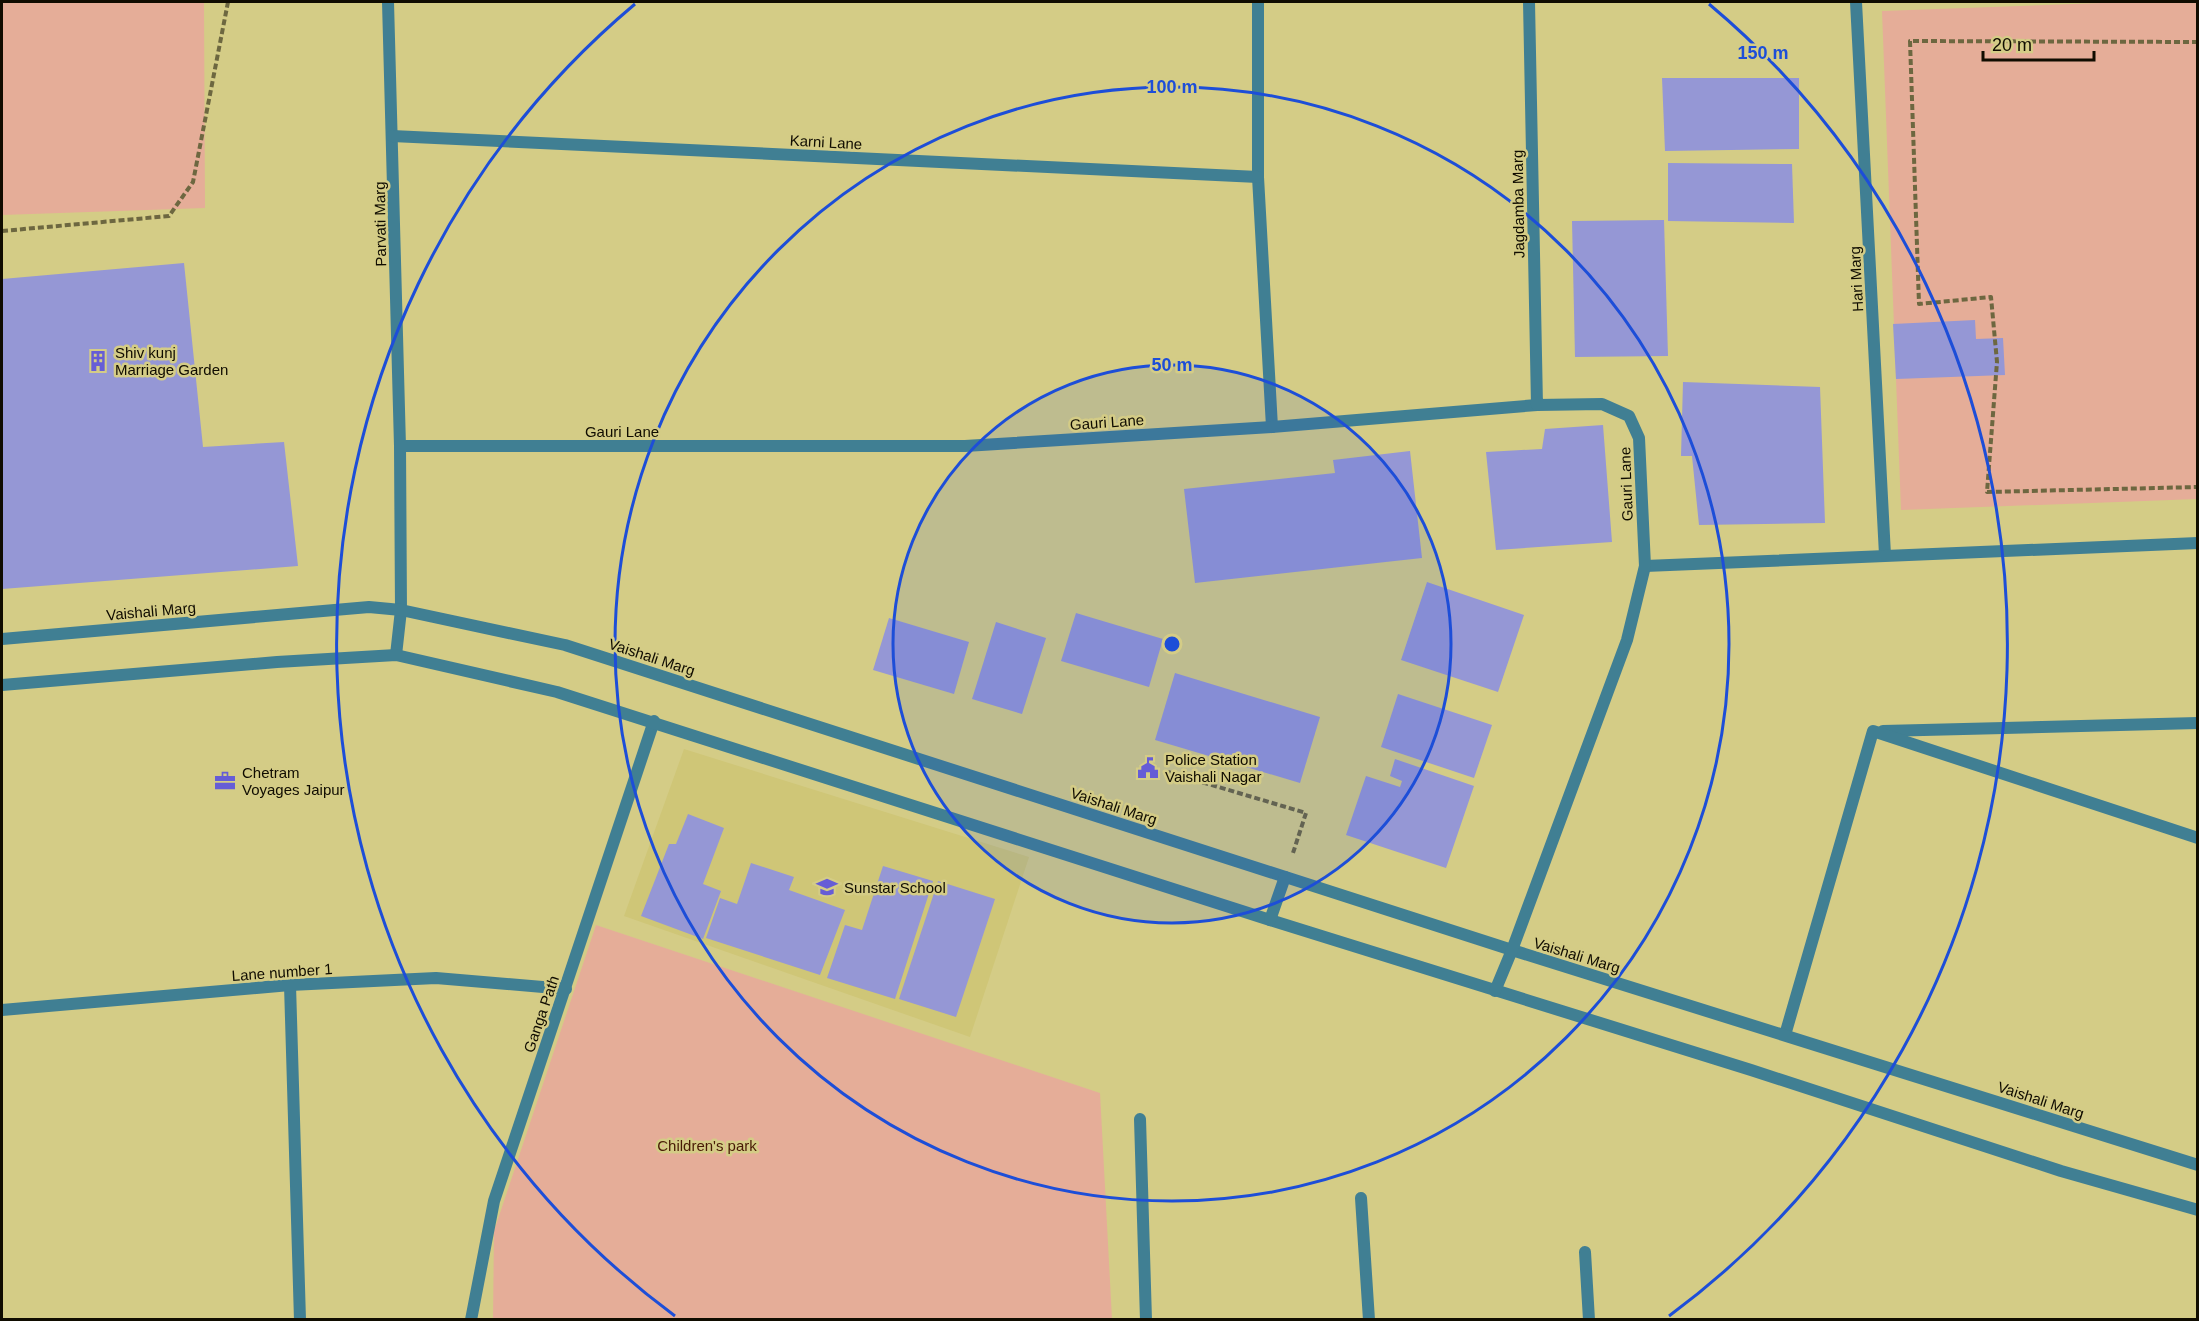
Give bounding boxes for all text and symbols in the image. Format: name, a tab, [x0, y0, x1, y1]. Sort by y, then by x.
scale bar	[1983, 24, 2094, 62]
text: 20 m	[1992, 35, 2032, 55]
text: 150 m	[1737, 43, 1789, 63]
text: 100 m	[1146, 77, 1198, 97]
street label: Karni Lane	[789, 132, 863, 152]
street label: Jagdamba Marg	[1509, 150, 1527, 258]
street label: Parvati Marg	[371, 181, 389, 267]
street label: Hari Marg	[1846, 246, 1866, 312]
place label: Shiv kunj Marriage Garden	[115, 344, 228, 378]
building icon: Shiv kunj Marriage Garden	[86, 349, 110, 373]
text: 50 m	[1151, 355, 1193, 375]
street label: Gauri Lane	[1069, 411, 1145, 433]
street label: Gauri Lane	[585, 423, 659, 440]
street label: Gauri Lane	[1616, 447, 1636, 521]
street label: Vaishali Marg	[106, 599, 196, 623]
centre of rings	[1162, 634, 1182, 654]
street label: Vaishali Marg	[607, 635, 697, 679]
place label: Police Station Vaishali Nagar	[1165, 751, 1261, 785]
public building icon: Police Station Vaishali Nagar	[1136, 756, 1160, 780]
place label: Chetram Voyages Jaipur	[242, 764, 345, 798]
office icon: Chetram Voyages Jaipur	[213, 769, 237, 793]
street label: Vaishali Marg	[1069, 784, 1159, 828]
school or university icon: Sunstar School	[815, 875, 839, 899]
place label: Sunstar School	[844, 879, 946, 896]
street label: Vaishali Marg	[1532, 934, 1622, 976]
street label: Lane number 1	[231, 960, 333, 984]
street label: Ganga Path	[520, 973, 562, 1055]
street label: Vaishali Marg	[1996, 1078, 2086, 1122]
park label: Children's park	[657, 1137, 757, 1154]

